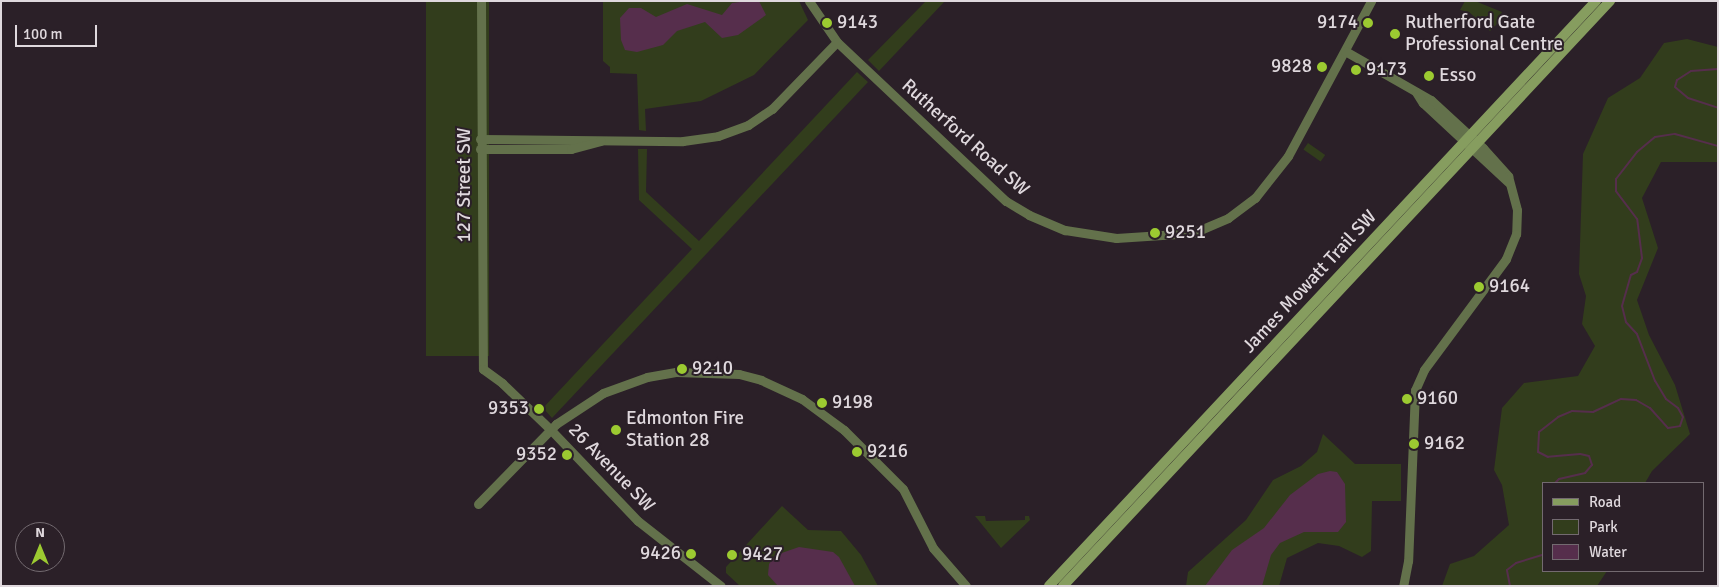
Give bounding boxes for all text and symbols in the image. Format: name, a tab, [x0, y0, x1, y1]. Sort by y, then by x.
place label: 9143	[837, 12, 878, 34]
place label: 9174	[1317, 12, 1358, 34]
place label: Rutherford Gate Professional Centre	[1405, 12, 1563, 56]
scale bar	[18, 15, 100, 47]
marker: 9143	[821, 17, 833, 29]
marker: 9174	[1362, 17, 1374, 29]
text: 100 m	[23, 25, 63, 43]
marker: Rutherford Gate Professional Centre	[1389, 28, 1401, 40]
place label: 9828	[1271, 56, 1312, 78]
place label: 9173	[1366, 59, 1407, 81]
marker: 9828	[1316, 61, 1328, 73]
marker: 9173	[1350, 64, 1362, 76]
place label: Esso	[1439, 65, 1476, 87]
marker: Esso	[1423, 70, 1435, 82]
street label: Rutherford Road SW	[897, 75, 1033, 201]
street label: 127 Street SW	[454, 128, 476, 242]
street label: James Mowatt Trail SW	[1238, 206, 1382, 358]
place label: 9251	[1165, 222, 1206, 244]
marker: 9251	[1149, 227, 1161, 239]
place label: 9164	[1489, 276, 1530, 298]
marker: 9164	[1473, 281, 1485, 293]
place label: 9210	[692, 358, 733, 380]
marker: 9210	[676, 363, 688, 375]
place label: 9160	[1417, 388, 1458, 410]
place label: 9198	[832, 392, 873, 414]
marker: 9160	[1401, 393, 1413, 405]
marker: 9198	[816, 397, 828, 409]
place label: 9353	[488, 398, 529, 420]
marker: 9353	[533, 403, 545, 415]
place label: Edmonton Fire Station 28	[626, 408, 744, 452]
street label: 26 Avenue SW	[563, 419, 659, 517]
marker: Edmonton Fire Station 28	[610, 424, 622, 436]
place label: 9162	[1424, 433, 1465, 455]
marker: 9162	[1408, 438, 1420, 450]
place label: 9216	[867, 441, 908, 463]
place label: 9352	[516, 444, 557, 466]
marker: 9216	[851, 446, 863, 458]
marker: 9352	[561, 449, 573, 461]
legend	[1542, 482, 1704, 572]
text: Road	[1589, 493, 1621, 511]
text: Park	[1589, 518, 1618, 536]
north arrow	[15, 522, 65, 572]
text: N	[35, 524, 45, 541]
place label: 9426	[640, 543, 681, 565]
text: Water	[1589, 543, 1627, 561]
place label: 9427	[742, 544, 783, 566]
marker: 9426	[685, 548, 697, 560]
marker: 9427	[726, 549, 738, 561]

